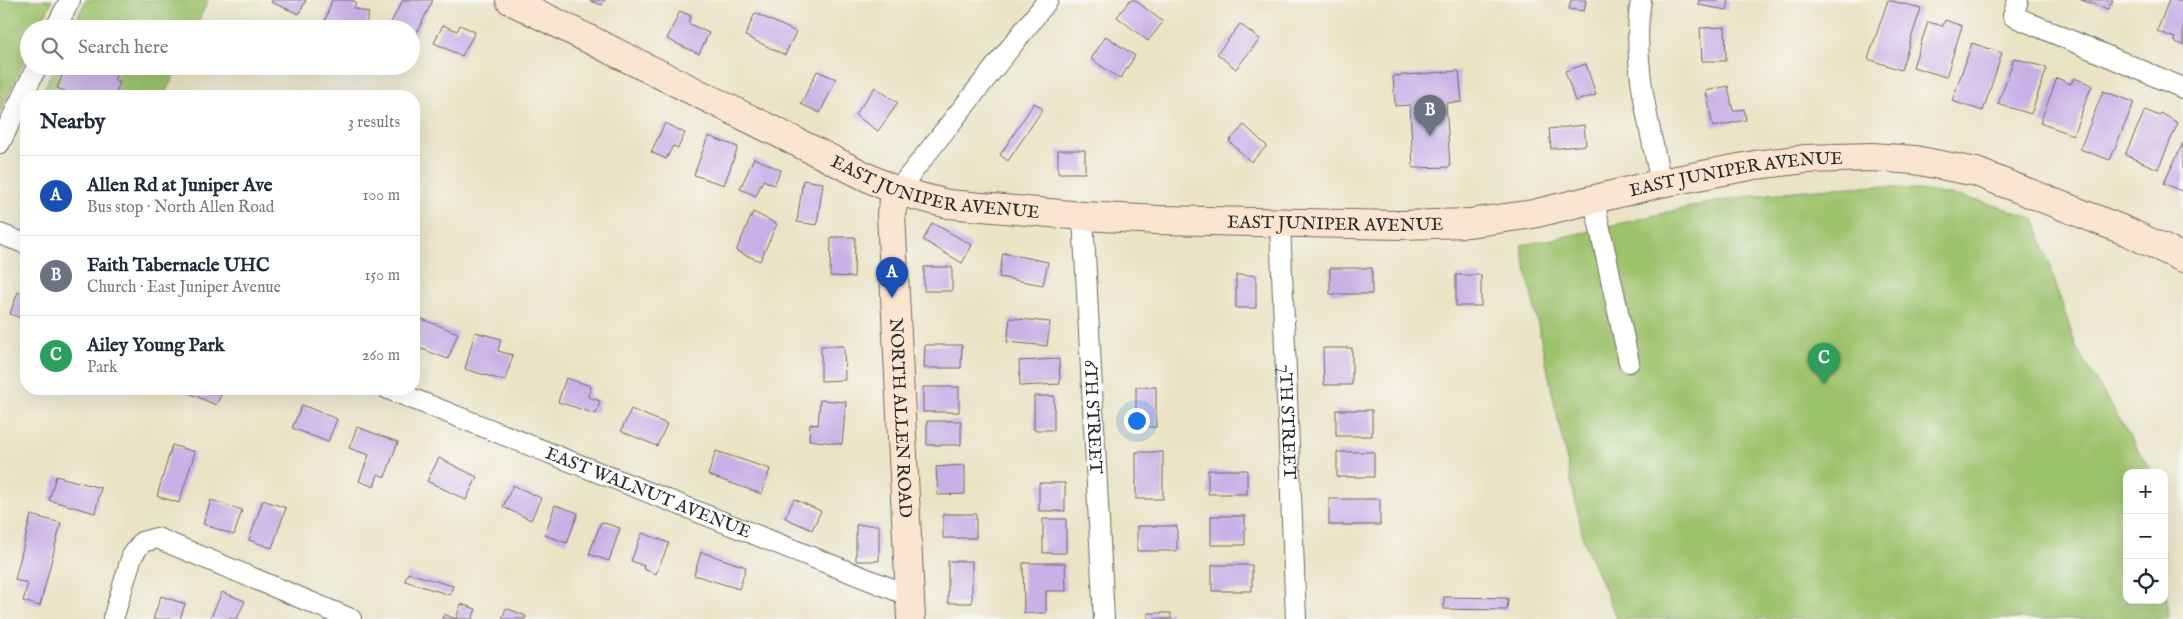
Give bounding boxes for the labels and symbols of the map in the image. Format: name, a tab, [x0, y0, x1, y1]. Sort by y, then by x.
pin: B	[1414, 95, 1446, 136]
street label: EAST JUNIPER AVENUE	[1627, 148, 1843, 203]
street label: EAST JUNIPER AVENUE	[827, 151, 1040, 225]
street label: EAST JUNIPER AVENUE	[1227, 211, 1444, 238]
pin: A	[876, 257, 908, 298]
street label: NORTH ALLEN ROAD	[883, 317, 916, 519]
pin: C	[1808, 343, 1840, 384]
street label: 6TH STREET	[1078, 359, 1106, 474]
street label: 7TH STREET	[1273, 364, 1300, 480]
your location	[1124, 408, 1150, 434]
street label: EAST WALNUT AVENUE	[542, 443, 754, 545]

